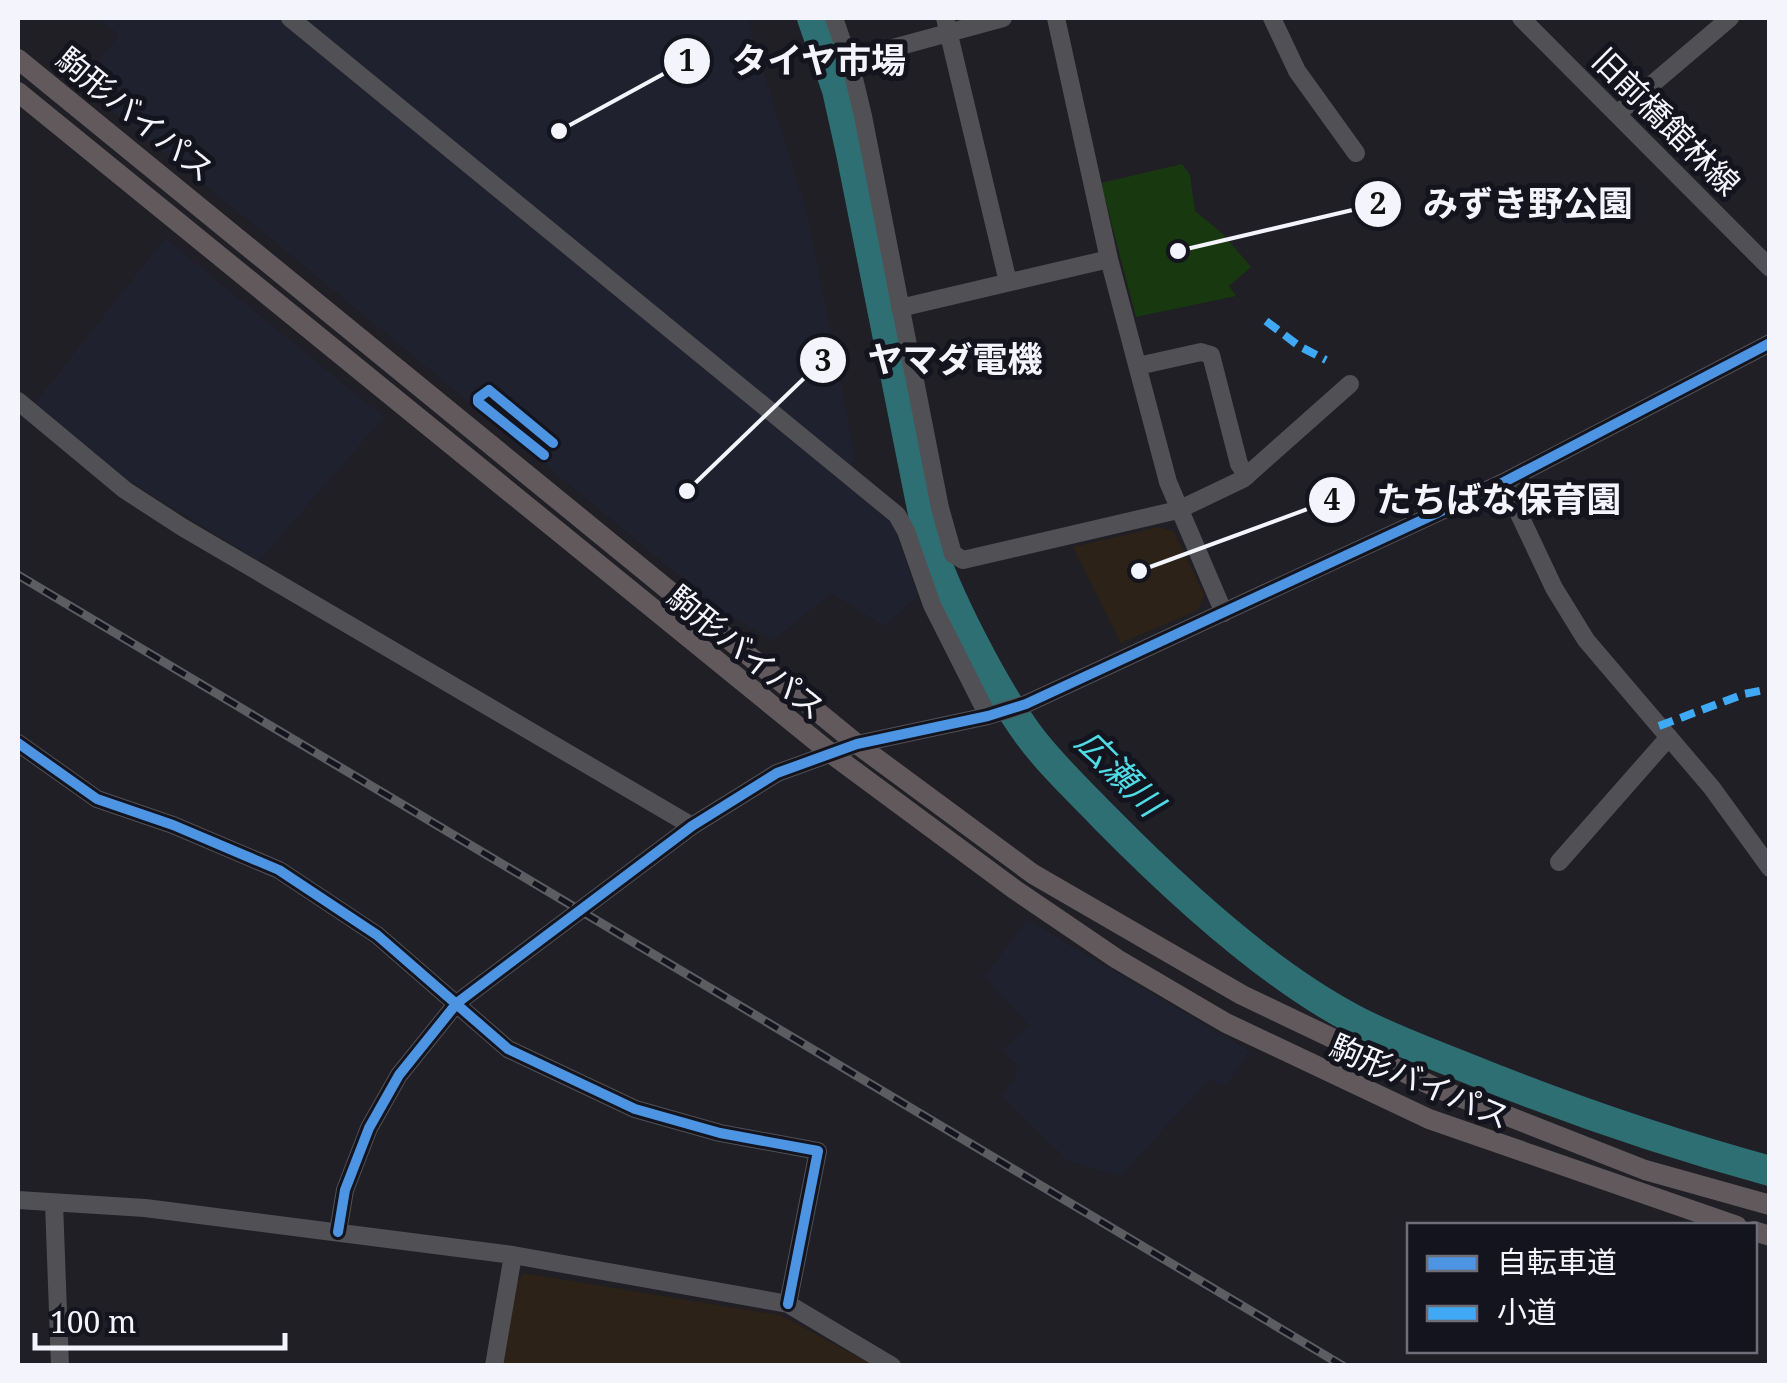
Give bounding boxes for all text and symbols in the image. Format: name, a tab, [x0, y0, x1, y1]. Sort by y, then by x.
callout: タイヤ市場	[662, 28, 927, 93]
text: タイヤ市場	[732, 36, 906, 83]
street label: 駒形バイパス	[48, 37, 224, 191]
street label: 旧前橋館林線	[1584, 38, 1750, 204]
text: 1	[679, 39, 695, 80]
callout: みずき野公園	[1353, 171, 1653, 236]
text: みずき野公園	[1423, 179, 1633, 226]
text: 2	[1370, 182, 1386, 223]
callout: ヤマダ電機	[798, 328, 1063, 393]
text: ヤマダ電機	[867, 335, 1043, 382]
text: 3	[815, 339, 831, 380]
callout: たちばな保育園	[1307, 467, 1642, 532]
text: たちばな保育園	[1376, 475, 1622, 522]
text: 4	[1324, 478, 1341, 519]
street label: 駒形バイパス	[659, 575, 835, 729]
water label: 広瀬川	[1066, 718, 1177, 829]
street label: 駒形バイパス	[1324, 1023, 1517, 1138]
legend	[1407, 1223, 1757, 1353]
text: 自転車道	[1497, 1241, 1617, 1282]
scale bar	[35, 1288, 285, 1350]
text: 小道	[1497, 1291, 1557, 1332]
text: 100 m	[50, 1301, 136, 1342]

